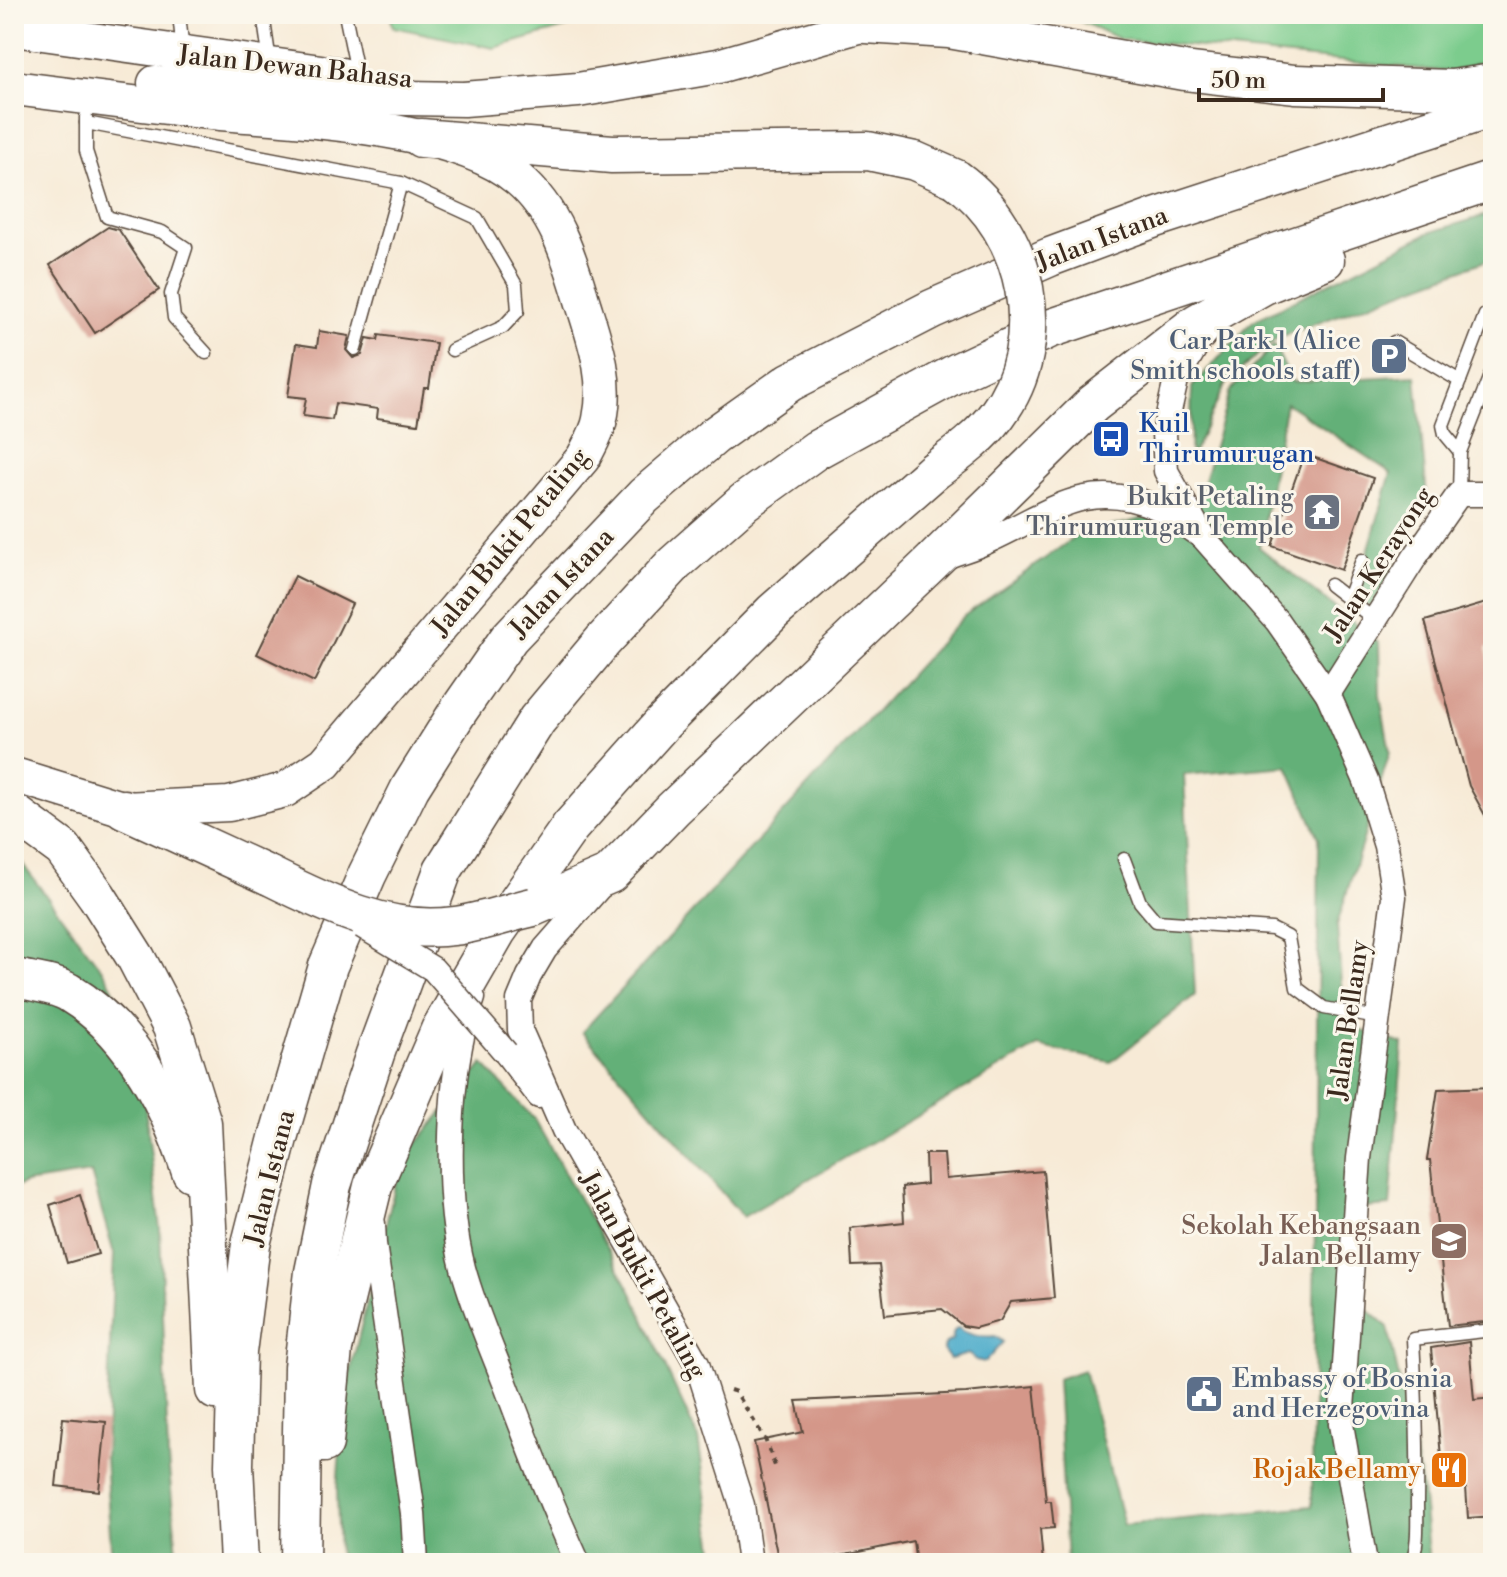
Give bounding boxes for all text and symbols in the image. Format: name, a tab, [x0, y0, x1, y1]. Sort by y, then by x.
street label: Jalan Dewan Bahasa	[175, 39, 415, 95]
scale bar	[1199, 52, 1383, 102]
text: 50 m	[1211, 66, 1266, 96]
street label: Jalan Istana	[1031, 199, 1173, 279]
place label: Car Park 1 (Alice Smith schools staff)	[1130, 325, 1361, 387]
parking icon: Car Park 1 (Alice Smith schools staff)	[1368, 335, 1410, 377]
place label: Kuil Thirumurugan	[1139, 408, 1314, 470]
bus stop icon: Kuil Thirumurugan	[1090, 418, 1132, 460]
street label: Jalan Bukit Petaling	[424, 441, 596, 643]
street label: Jalan Kerayong	[1317, 480, 1441, 648]
place label: Bukit Petaling Thirumurugan Temple	[1026, 481, 1295, 543]
temple icon: Bukit Petaling Thirumurugan Temple	[1301, 491, 1343, 533]
street label: Jalan Istana	[502, 521, 622, 645]
street label: Jalan Bellamy	[1322, 938, 1376, 1103]
street label: Jalan Istana	[237, 1106, 303, 1250]
street label: Jalan Bukit Petaling	[572, 1165, 714, 1385]
place label: Sekolah Kebangsaan Jalan Bellamy	[1181, 1210, 1421, 1272]
school or university icon: Sekolah Kebangsaan Jalan Bellamy	[1428, 1220, 1470, 1262]
place label: Embassy of Bosnia and Herzegovina	[1232, 1363, 1453, 1425]
public building icon: Embassy of Bosnia and Herzegovina	[1183, 1373, 1225, 1415]
restaurant icon: Rojak Bellamy	[1428, 1449, 1470, 1491]
place label: Rojak Bellamy	[1253, 1454, 1421, 1486]

